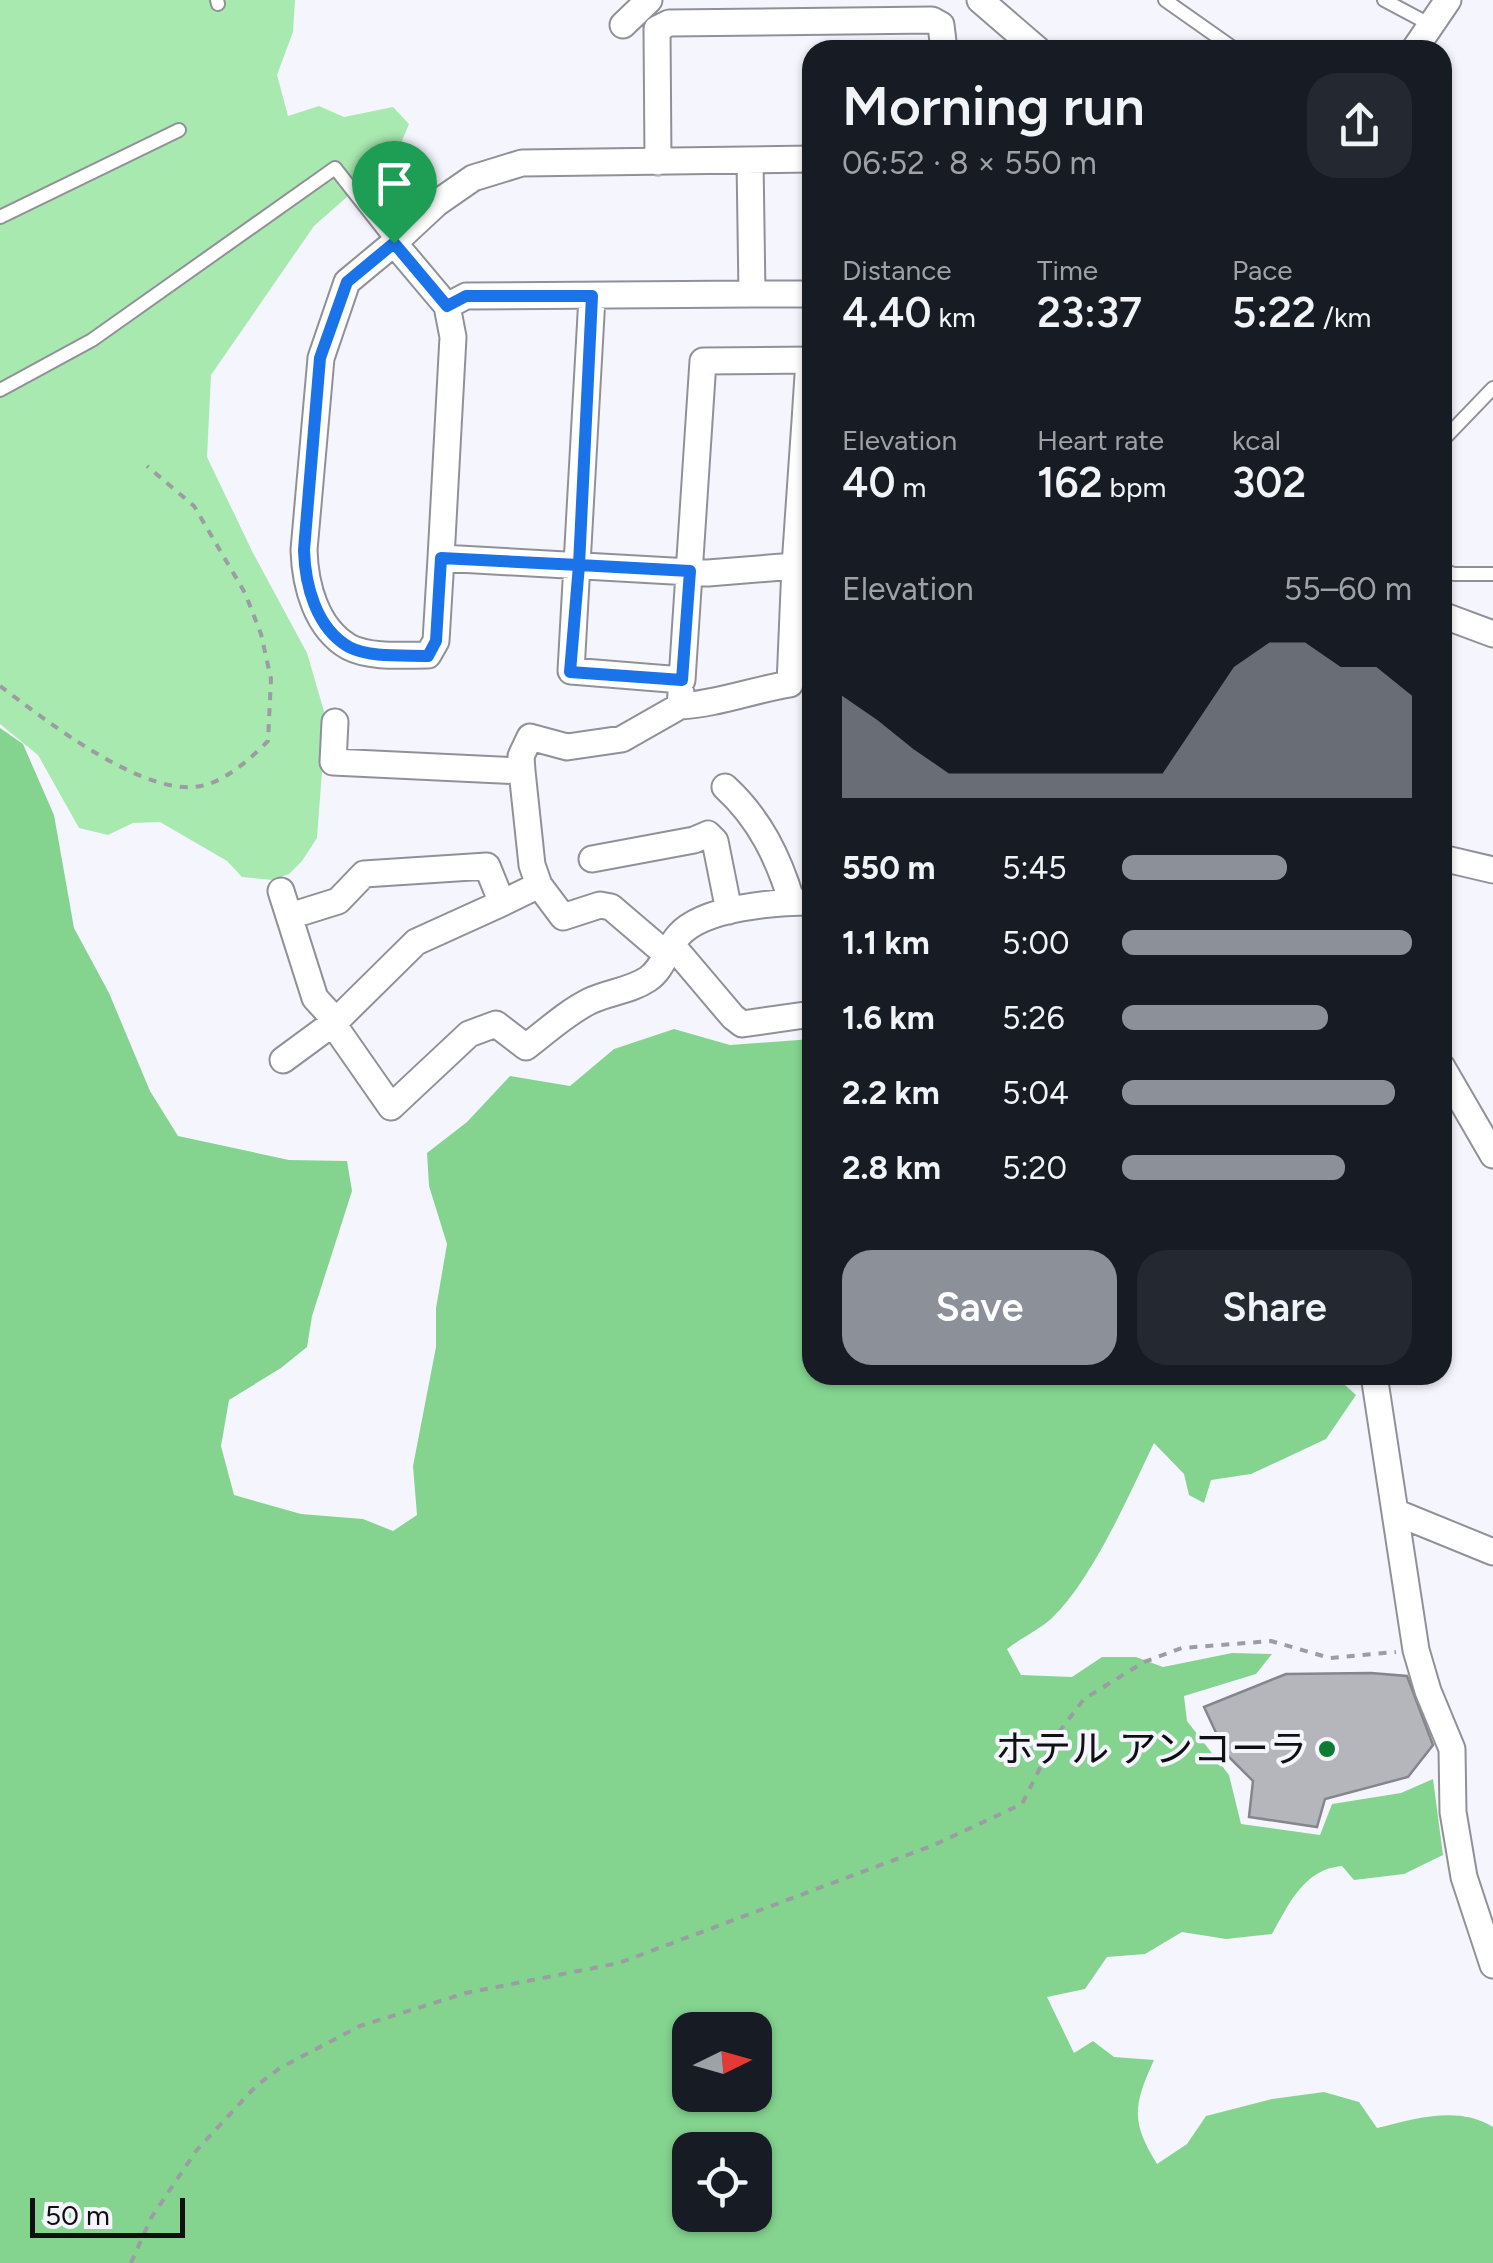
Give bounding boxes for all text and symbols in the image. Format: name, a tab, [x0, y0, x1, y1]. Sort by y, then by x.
text: Morning run	[842, 73, 1145, 139]
button: share	[1307, 73, 1412, 178]
pin	[352, 141, 437, 244]
text: 06:52 · 8 × 550 m	[842, 144, 1097, 182]
icon: arrive	[367, 156, 422, 211]
text: Distance	[842, 253, 952, 287]
text: Time	[1037, 253, 1098, 287]
text: Pace	[1232, 253, 1293, 287]
text: 4.40	[842, 287, 932, 338]
text: 23:37	[1037, 287, 1142, 338]
text: 5:22	[1232, 287, 1316, 338]
text: km	[932, 300, 976, 334]
text: /km	[1316, 300, 1371, 334]
text: Elevation	[842, 423, 957, 457]
text: Heart rate	[1037, 423, 1164, 457]
text: kcal	[1232, 423, 1281, 457]
text: 40	[842, 457, 895, 508]
text: 162	[1037, 457, 1103, 508]
text: 302	[1232, 457, 1306, 508]
text: m	[895, 470, 926, 504]
text: bpm	[1103, 470, 1166, 504]
text: Elevation	[842, 570, 974, 608]
text: 55–60 m	[1284, 570, 1412, 608]
text: 550 m	[842, 849, 935, 887]
text: 5:45	[1002, 849, 1067, 887]
text: 1.1 km	[842, 924, 930, 962]
text: 5:00	[1002, 924, 1070, 962]
text: 1.6 km	[842, 999, 935, 1037]
text: 5:26	[1002, 999, 1065, 1037]
text: 2.2 km	[842, 1074, 940, 1112]
text: 5:04	[1002, 1074, 1069, 1112]
text: 2.8 km	[842, 1149, 941, 1187]
text: 5:20	[1002, 1149, 1067, 1187]
button: Save	[842, 1250, 1117, 1365]
button: Share	[1137, 1250, 1412, 1365]
place label: ホテル アンコーラ	[995, 1726, 1307, 1772]
marker: ホテル アンコーラ	[1316, 1738, 1338, 1760]
north arrow	[672, 2012, 772, 2112]
map controls	[672, 2012, 772, 2232]
button: locate	[672, 2132, 772, 2232]
scale bar	[30, 2193, 185, 2238]
text: 50 m	[45, 2198, 110, 2232]

